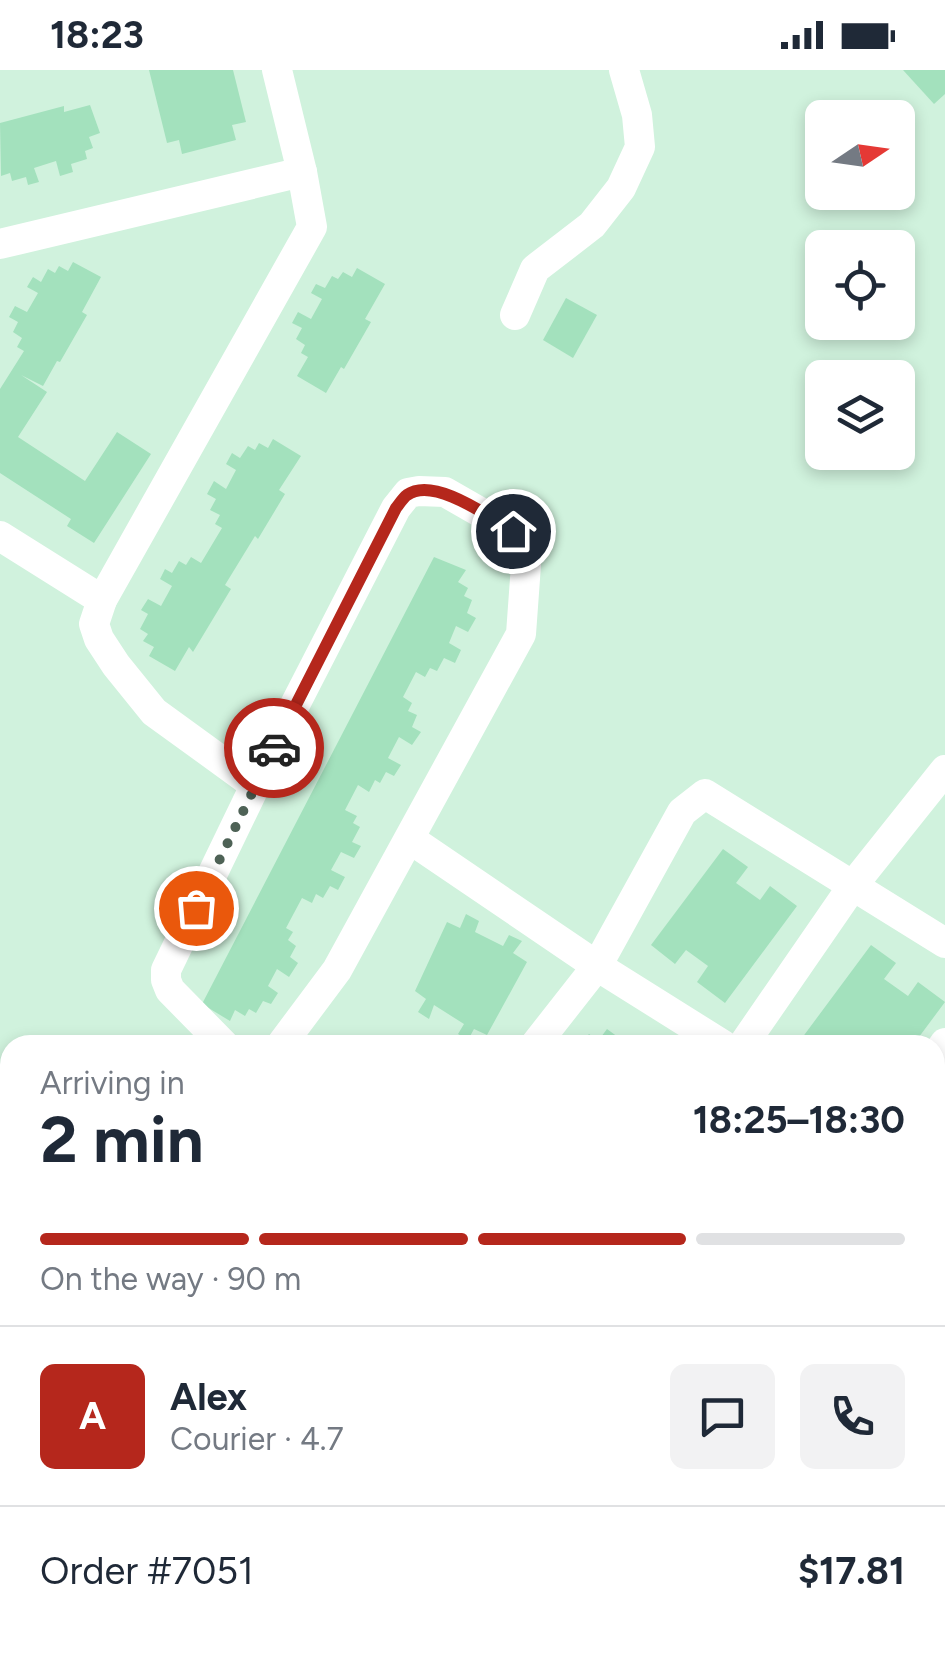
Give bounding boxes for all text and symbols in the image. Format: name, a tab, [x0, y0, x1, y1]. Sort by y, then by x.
text: 18:23	[50, 12, 144, 58]
north arrow	[805, 100, 915, 210]
map controls	[805, 100, 915, 470]
button: locate	[805, 230, 915, 340]
button: layers	[805, 360, 915, 470]
pin	[471, 489, 556, 574]
icon: home	[486, 504, 541, 559]
courier	[224, 698, 324, 798]
icon: car	[247, 721, 302, 776]
pin	[154, 866, 239, 951]
icon: bag	[169, 881, 224, 936]
text: Arriving in	[40, 1064, 185, 1102]
text: 18:25–18:30	[693, 1097, 905, 1143]
text: 2 min	[40, 1100, 204, 1178]
text: On the way · 90 m	[40, 1260, 301, 1298]
button: chat	[670, 1364, 775, 1469]
button: phone	[800, 1364, 905, 1469]
text: Alex	[170, 1374, 247, 1420]
text: A	[79, 1393, 106, 1439]
text: Courier · 4.7	[170, 1420, 344, 1458]
text: Order #7051	[40, 1548, 254, 1594]
text: $17.81	[798, 1548, 905, 1594]

